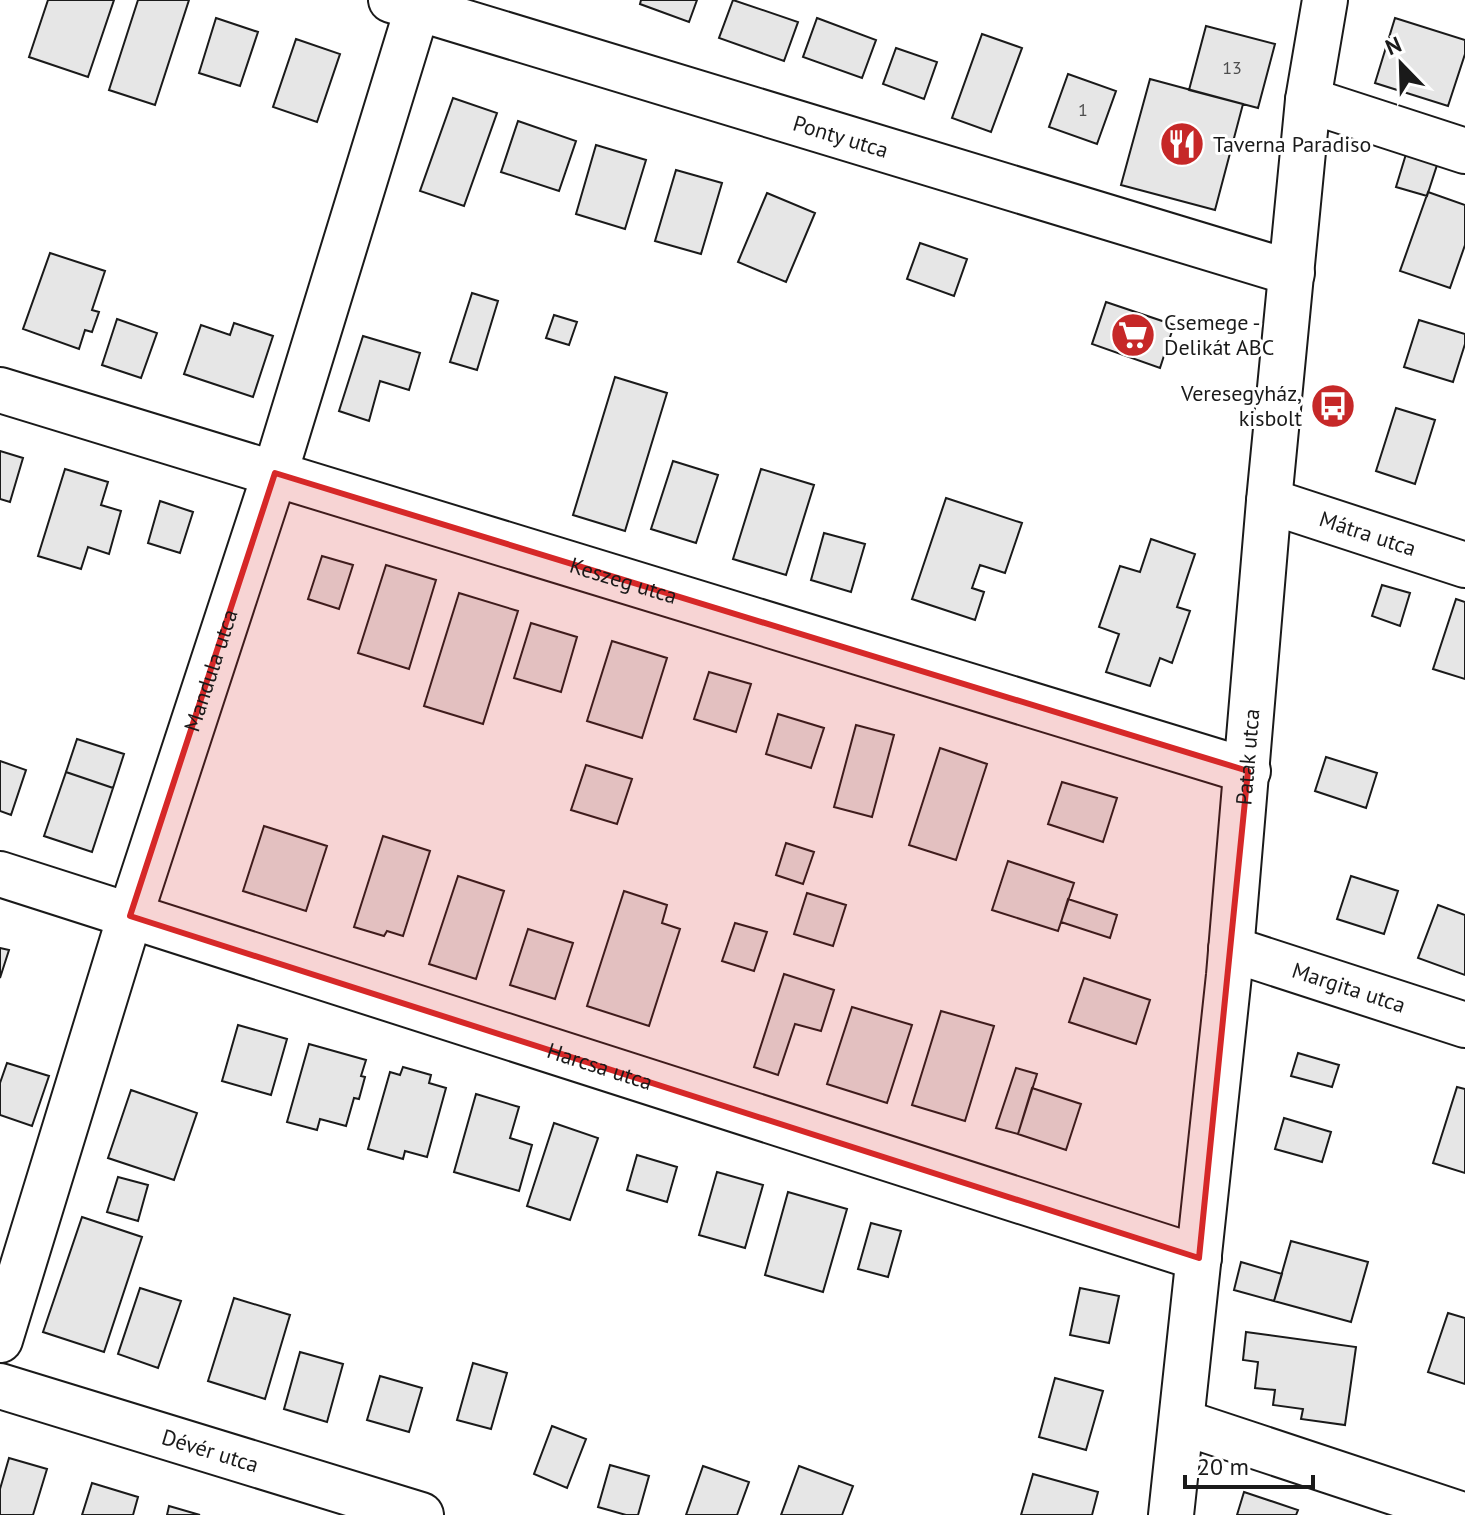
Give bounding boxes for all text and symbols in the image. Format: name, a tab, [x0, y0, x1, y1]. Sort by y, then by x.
north arrow	[1361, 24, 1441, 104]
text: N	[1381, 30, 1405, 61]
house number: 13	[1222, 56, 1242, 79]
house number: 1	[1078, 98, 1088, 121]
street label: Ponty utca	[790, 109, 892, 164]
restaurant icon: Taverna Paradiso	[1158, 120, 1206, 168]
place label: Taverna Paradiso	[1213, 130, 1371, 158]
place label: Csemege - Delikát ABC	[1164, 308, 1274, 361]
supermarket icon: Csemege - Delikát ABC	[1109, 311, 1157, 359]
place label: Veresegyház, kisbolt	[1180, 379, 1303, 432]
bus stop icon: Veresegyház, kisbolt	[1309, 382, 1357, 430]
street label: Mátra utca	[1316, 504, 1420, 562]
street label: Keszeg utca	[566, 551, 681, 610]
street label: Mandula utca	[177, 605, 244, 735]
street label: Patak utca	[1229, 708, 1265, 806]
street label: Margita utca	[1289, 956, 1409, 1019]
street label: Harcsa utca	[544, 1036, 656, 1096]
street label: Dévér utca	[158, 1422, 262, 1478]
scale bar	[1185, 1439, 1313, 1489]
text: 20 m	[1197, 1451, 1249, 1482]

